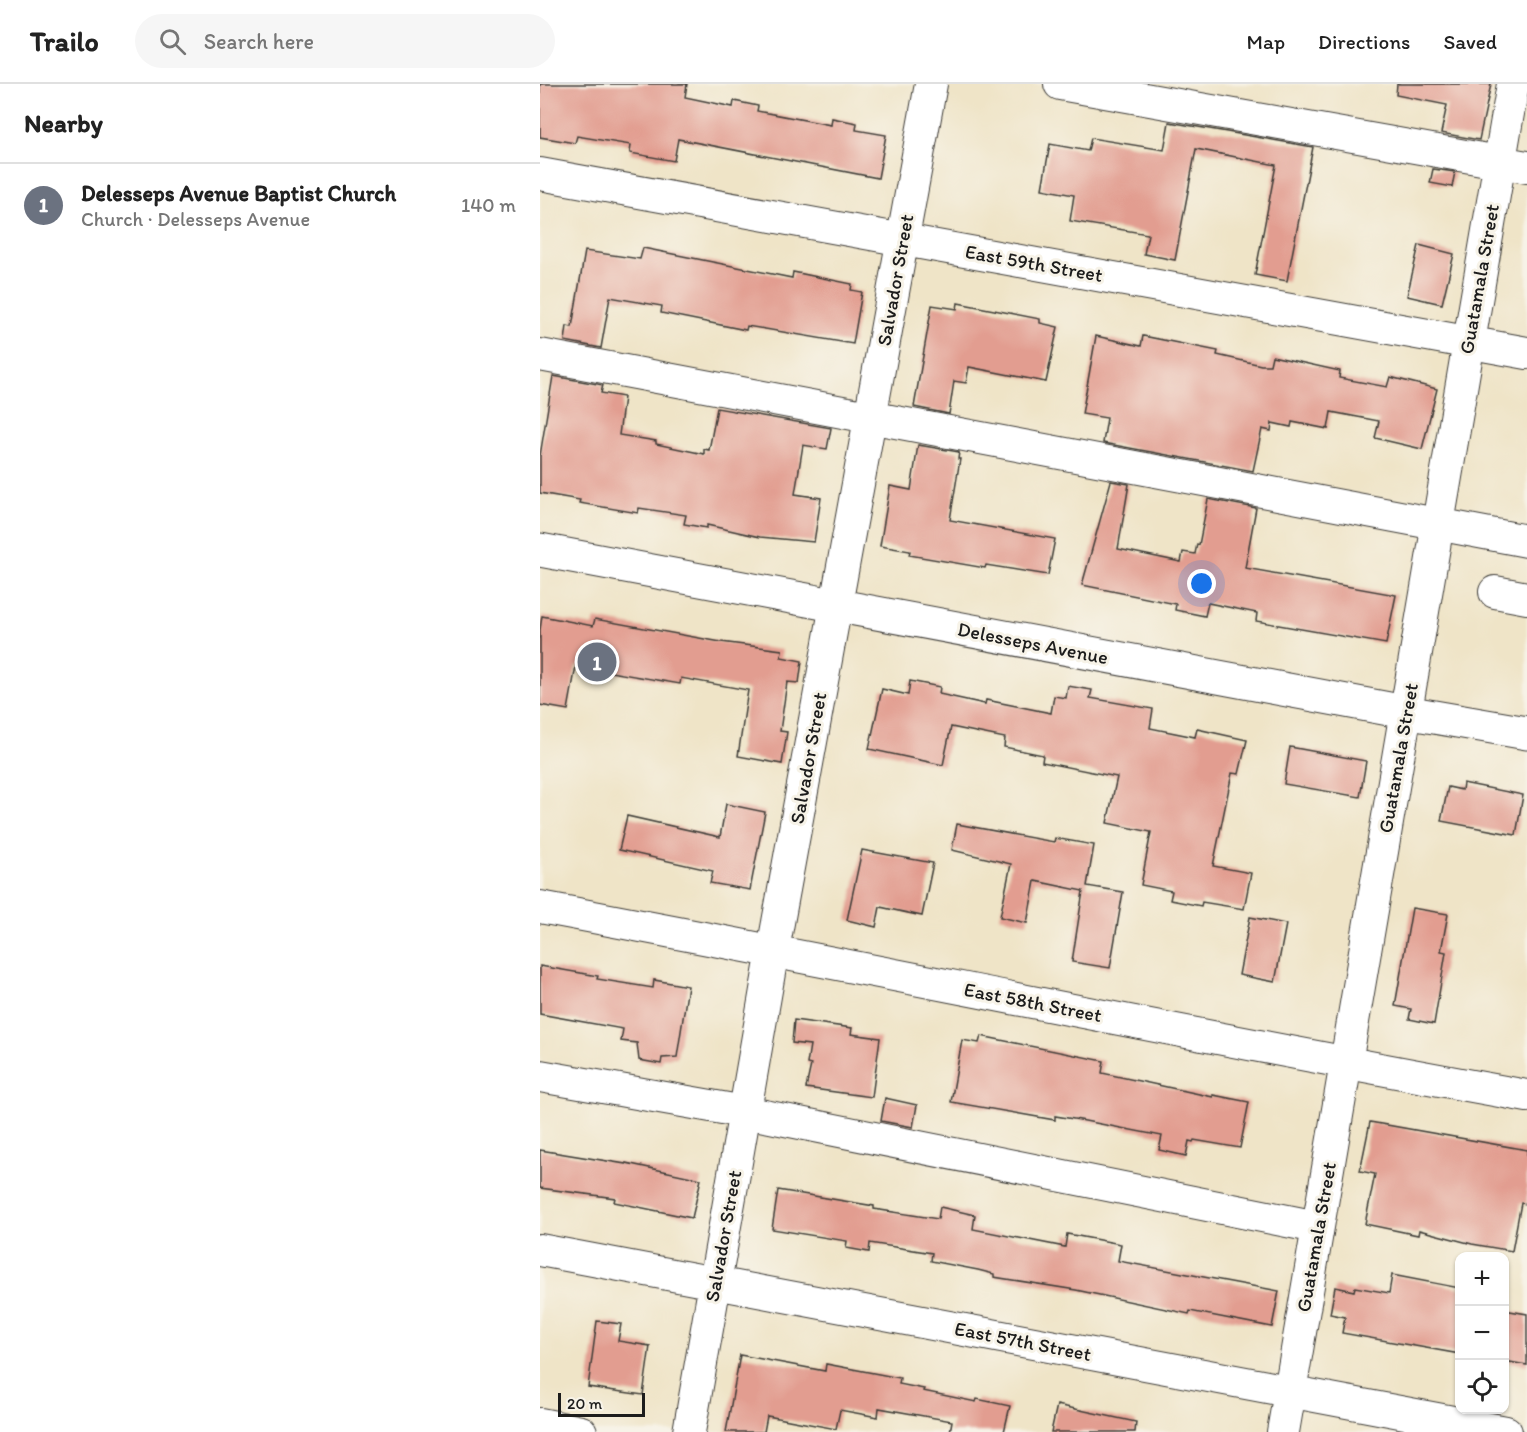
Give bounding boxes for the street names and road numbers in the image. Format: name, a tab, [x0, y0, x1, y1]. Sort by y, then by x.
street label: Guatamala Street	[1454, 202, 1504, 356]
street label: Salvador Street	[872, 212, 918, 348]
street label: East 59th Street	[963, 239, 1105, 287]
street label: Delesseps Avenue	[956, 617, 1110, 669]
street label: Guatamala Street	[1373, 681, 1423, 835]
street label: Salvador Street	[785, 690, 831, 826]
street label: East 58th Street	[962, 977, 1104, 1027]
street label: Guatamala Street	[1291, 1160, 1341, 1314]
street label: Salvador Street	[700, 1168, 746, 1304]
street label: East 57th Street	[953, 1316, 1093, 1366]

